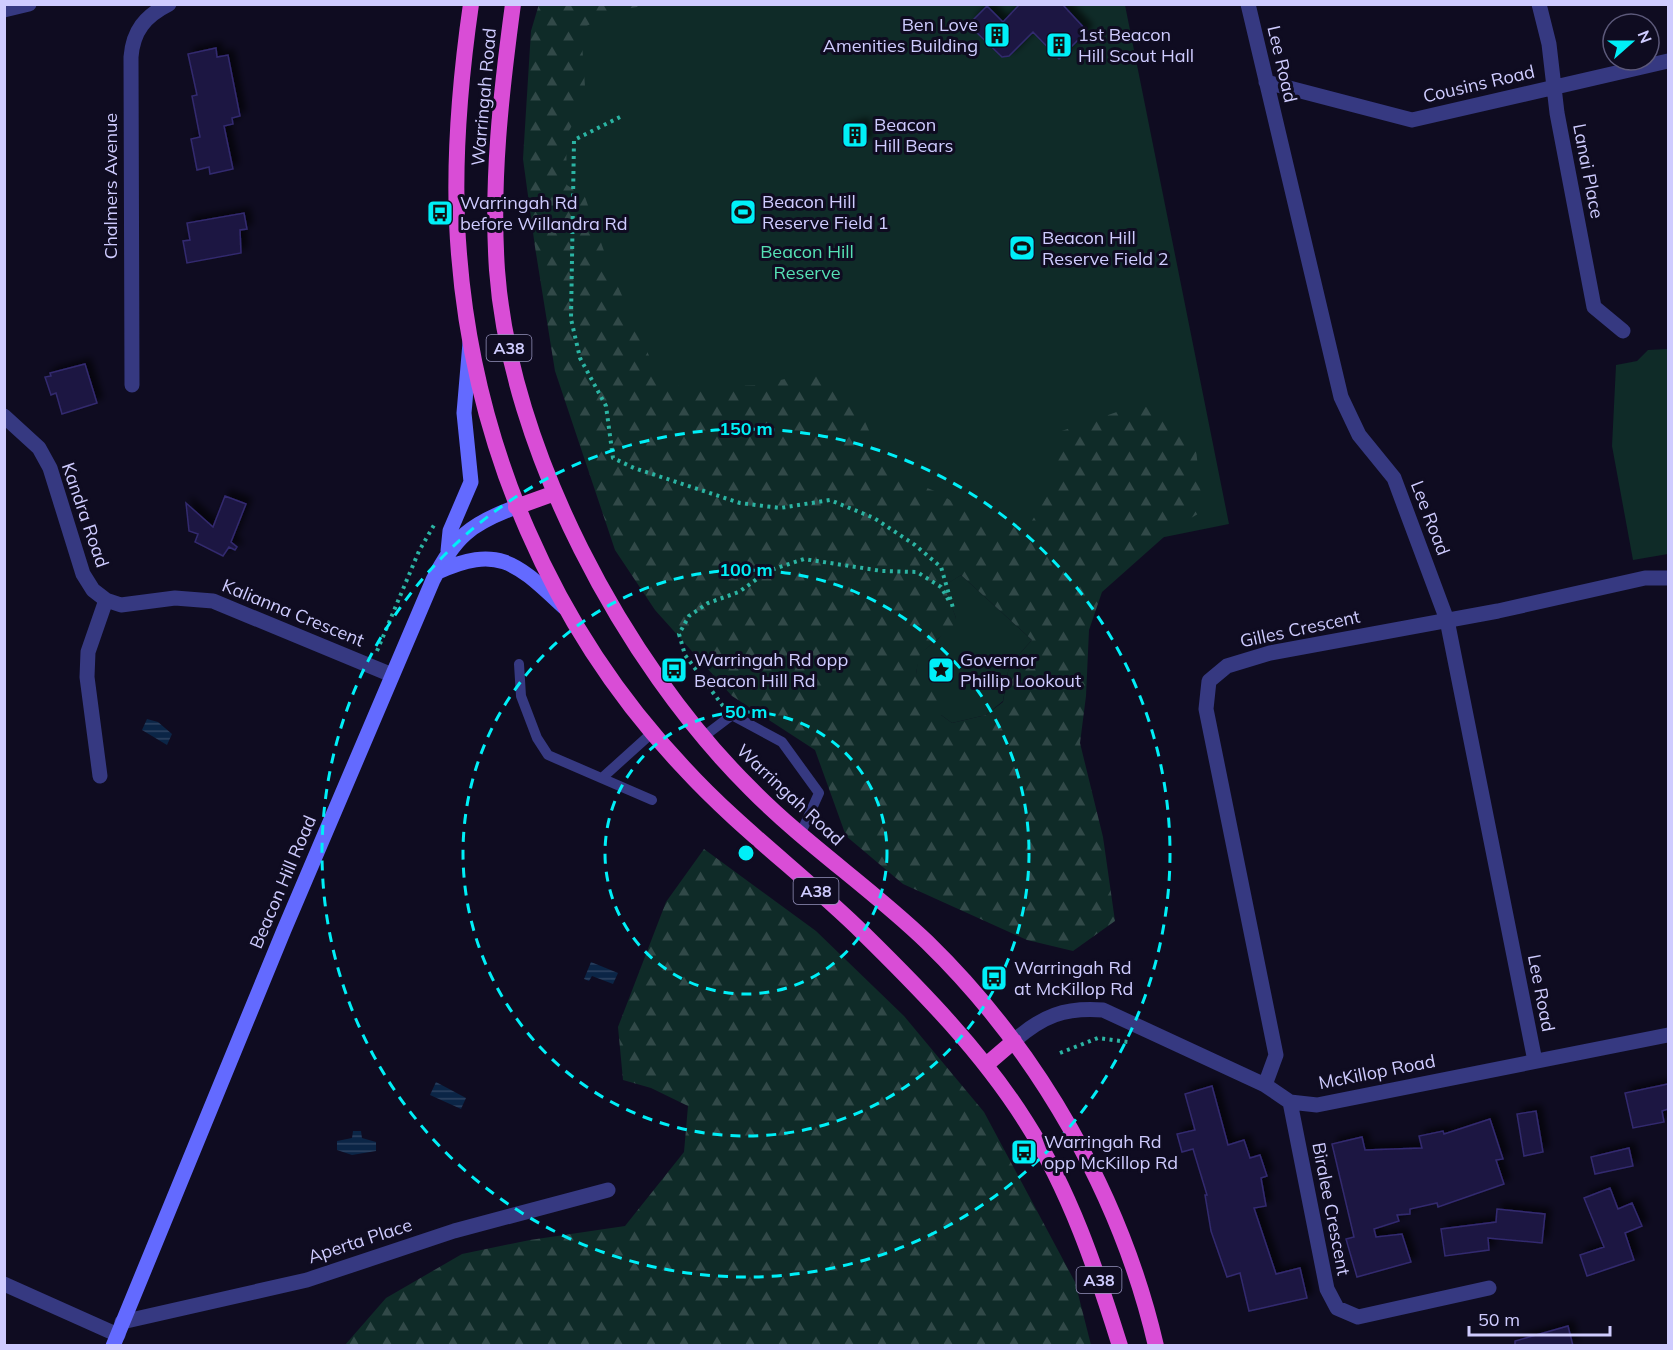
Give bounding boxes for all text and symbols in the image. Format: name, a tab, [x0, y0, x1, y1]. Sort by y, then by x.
north arrow	[1601, 12, 1661, 72]
place label: Ben Love Amenities Building	[823, 13, 978, 57]
building icon: Ben Love Amenities Building	[982, 20, 1012, 50]
place label: 1st Beacon Hill Scout Hall	[1078, 23, 1194, 67]
street label: Lee Road	[1262, 23, 1302, 105]
street label: Warringah Road	[466, 27, 501, 167]
text: N	[1634, 27, 1657, 46]
building icon: 1st Beacon Hill Scout Hall	[1044, 30, 1074, 60]
street label: Cousins Road	[1421, 59, 1537, 108]
street label: Chalmers Avenue	[99, 113, 122, 259]
place label: Beacon Hill Bears	[874, 113, 954, 157]
building icon: Beacon Hill Bears	[840, 120, 870, 150]
street label: Lanai Place	[1568, 121, 1609, 220]
place label: Beacon Hill Reserve Field 1	[762, 190, 889, 234]
place label: Warringah Rd before Willandra Rd	[460, 191, 628, 235]
sports icon: Beacon Hill Reserve Field 1	[728, 197, 758, 227]
bus stop icon: Warringah Rd before Willandra Rd	[425, 198, 455, 228]
place label: Beacon Hill Reserve Field 2	[1042, 226, 1169, 270]
sports icon: Beacon Hill Reserve Field 2	[1007, 233, 1037, 263]
park label: Beacon Hill Reserve	[760, 240, 854, 284]
road number: A38	[486, 335, 532, 361]
text: 150 m	[719, 417, 773, 440]
street label: Kandra Road	[57, 459, 114, 570]
street label: Lee Road	[1406, 477, 1455, 558]
text: 100 m	[719, 558, 773, 581]
street label: Kalianna Crescent	[219, 574, 367, 651]
street label: Gilles Crescent	[1238, 605, 1362, 652]
place label: Warringah Rd opp Beacon Hill Rd	[694, 648, 848, 692]
place label: Governor Phillip Lookout	[960, 648, 1081, 692]
bus stop icon: Warringah Rd opp Beacon Hill Rd	[659, 655, 689, 685]
place icon: Governor Phillip Lookout	[926, 655, 956, 685]
text: 50 m	[725, 700, 767, 723]
street label: Warringah Road	[732, 739, 849, 850]
street label: Beacon Hill Road	[244, 812, 321, 952]
centre of rings	[736, 843, 756, 863]
road number: A38	[794, 878, 838, 904]
street label: Lee Road	[1523, 952, 1560, 1033]
place label: Warringah Rd at McKillop Rd	[1014, 956, 1133, 1000]
bus stop icon: Warringah Rd at McKillop Rd	[979, 963, 1009, 993]
street label: McKillop Road	[1317, 1049, 1437, 1094]
place label: Warringah Rd opp McKillop Rd	[1044, 1130, 1178, 1174]
bus stop icon: Warringah Rd opp McKillop Rd	[1009, 1137, 1039, 1167]
street label: Biralee Crescent	[1307, 1140, 1356, 1277]
street label: Aperta Place	[305, 1213, 415, 1268]
road number: A38	[1076, 1267, 1122, 1293]
scale bar	[1469, 1299, 1610, 1337]
text: 50 m	[1478, 1308, 1520, 1331]

